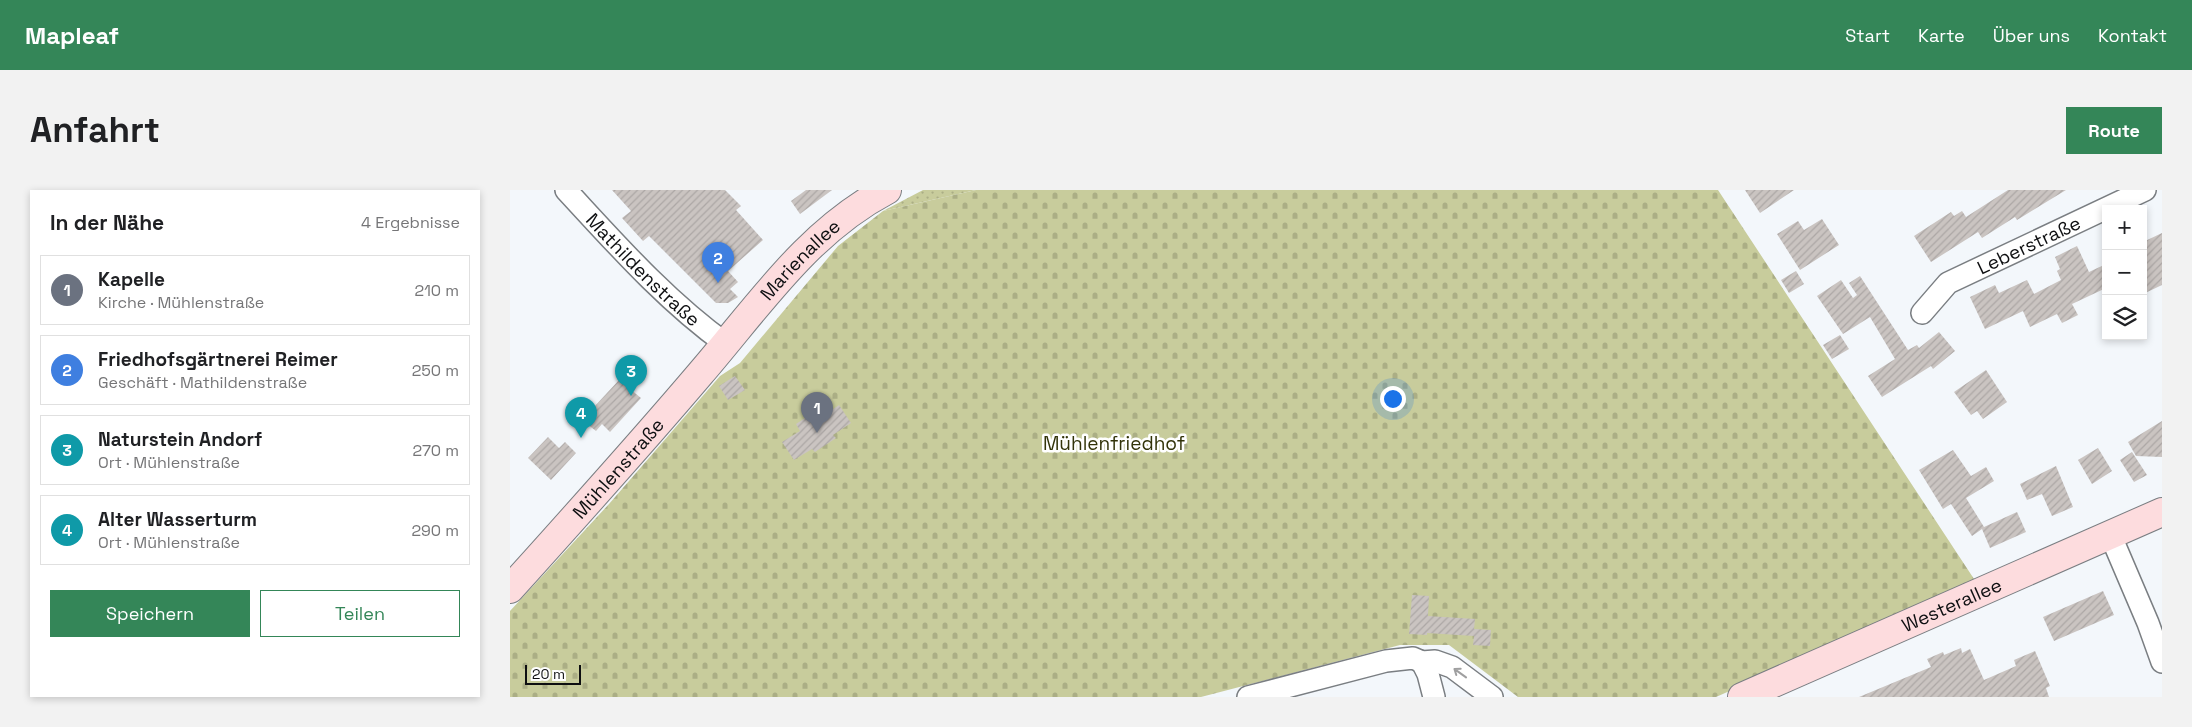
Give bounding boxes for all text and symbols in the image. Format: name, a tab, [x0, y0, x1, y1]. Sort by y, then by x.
text: Mapleaf	[25, 20, 119, 51]
text: Start	[1845, 24, 1890, 47]
text: Karte	[1918, 24, 1965, 47]
text: Über uns	[1993, 24, 2070, 47]
text: Kontakt	[2098, 24, 2167, 47]
button: Route	[2066, 107, 2162, 154]
text: Anfahrt	[30, 108, 160, 152]
map controls	[2102, 205, 2147, 340]
button: +	[2102, 205, 2147, 250]
street label: Mathildenstraße	[580, 208, 705, 332]
text: In der Nähe	[50, 209, 164, 236]
street label: Leberstraße	[1973, 210, 2085, 280]
text: 4 Ergebnisse	[361, 212, 460, 233]
street label: Marienallee	[755, 214, 846, 306]
pin: 2	[702, 242, 734, 283]
button: −	[2102, 250, 2147, 295]
text: Kapelle	[98, 267, 165, 292]
text: 1	[63, 280, 71, 301]
text: 210 m	[415, 280, 459, 301]
text: Kirche · Mühlenstraße	[98, 292, 264, 313]
button: layers	[2102, 295, 2147, 340]
text: Friedhofsgärtnerei Reimer	[98, 347, 338, 372]
pin: 3	[615, 355, 647, 396]
text: 2	[62, 360, 72, 381]
text: 250 m	[412, 360, 459, 381]
text: Geschäft · Mathildenstraße	[98, 372, 307, 393]
your location	[1380, 386, 1406, 412]
pin: 1	[801, 392, 833, 433]
pin: 4	[565, 397, 597, 438]
street label: Mühlenstraße	[567, 413, 670, 524]
text: Naturstein Andorf	[98, 427, 262, 452]
park label: Mühlenfriedhof	[1043, 431, 1185, 456]
text: 3	[62, 440, 72, 461]
text: 270 m	[412, 440, 459, 461]
text: Ort · Mühlenstraße	[98, 452, 240, 473]
text: Alter Wasserturm	[98, 507, 257, 532]
text: 4	[62, 520, 72, 541]
text: 290 m	[411, 520, 459, 541]
text: Ort · Mühlenstraße	[98, 532, 240, 553]
street label: Westerallee	[1898, 572, 2006, 638]
button: Speichern	[50, 590, 250, 637]
button: Teilen	[260, 590, 460, 637]
scale bar	[525, 662, 581, 685]
text: 20 m	[532, 665, 565, 683]
one-way arrow	[1453, 668, 1467, 678]

